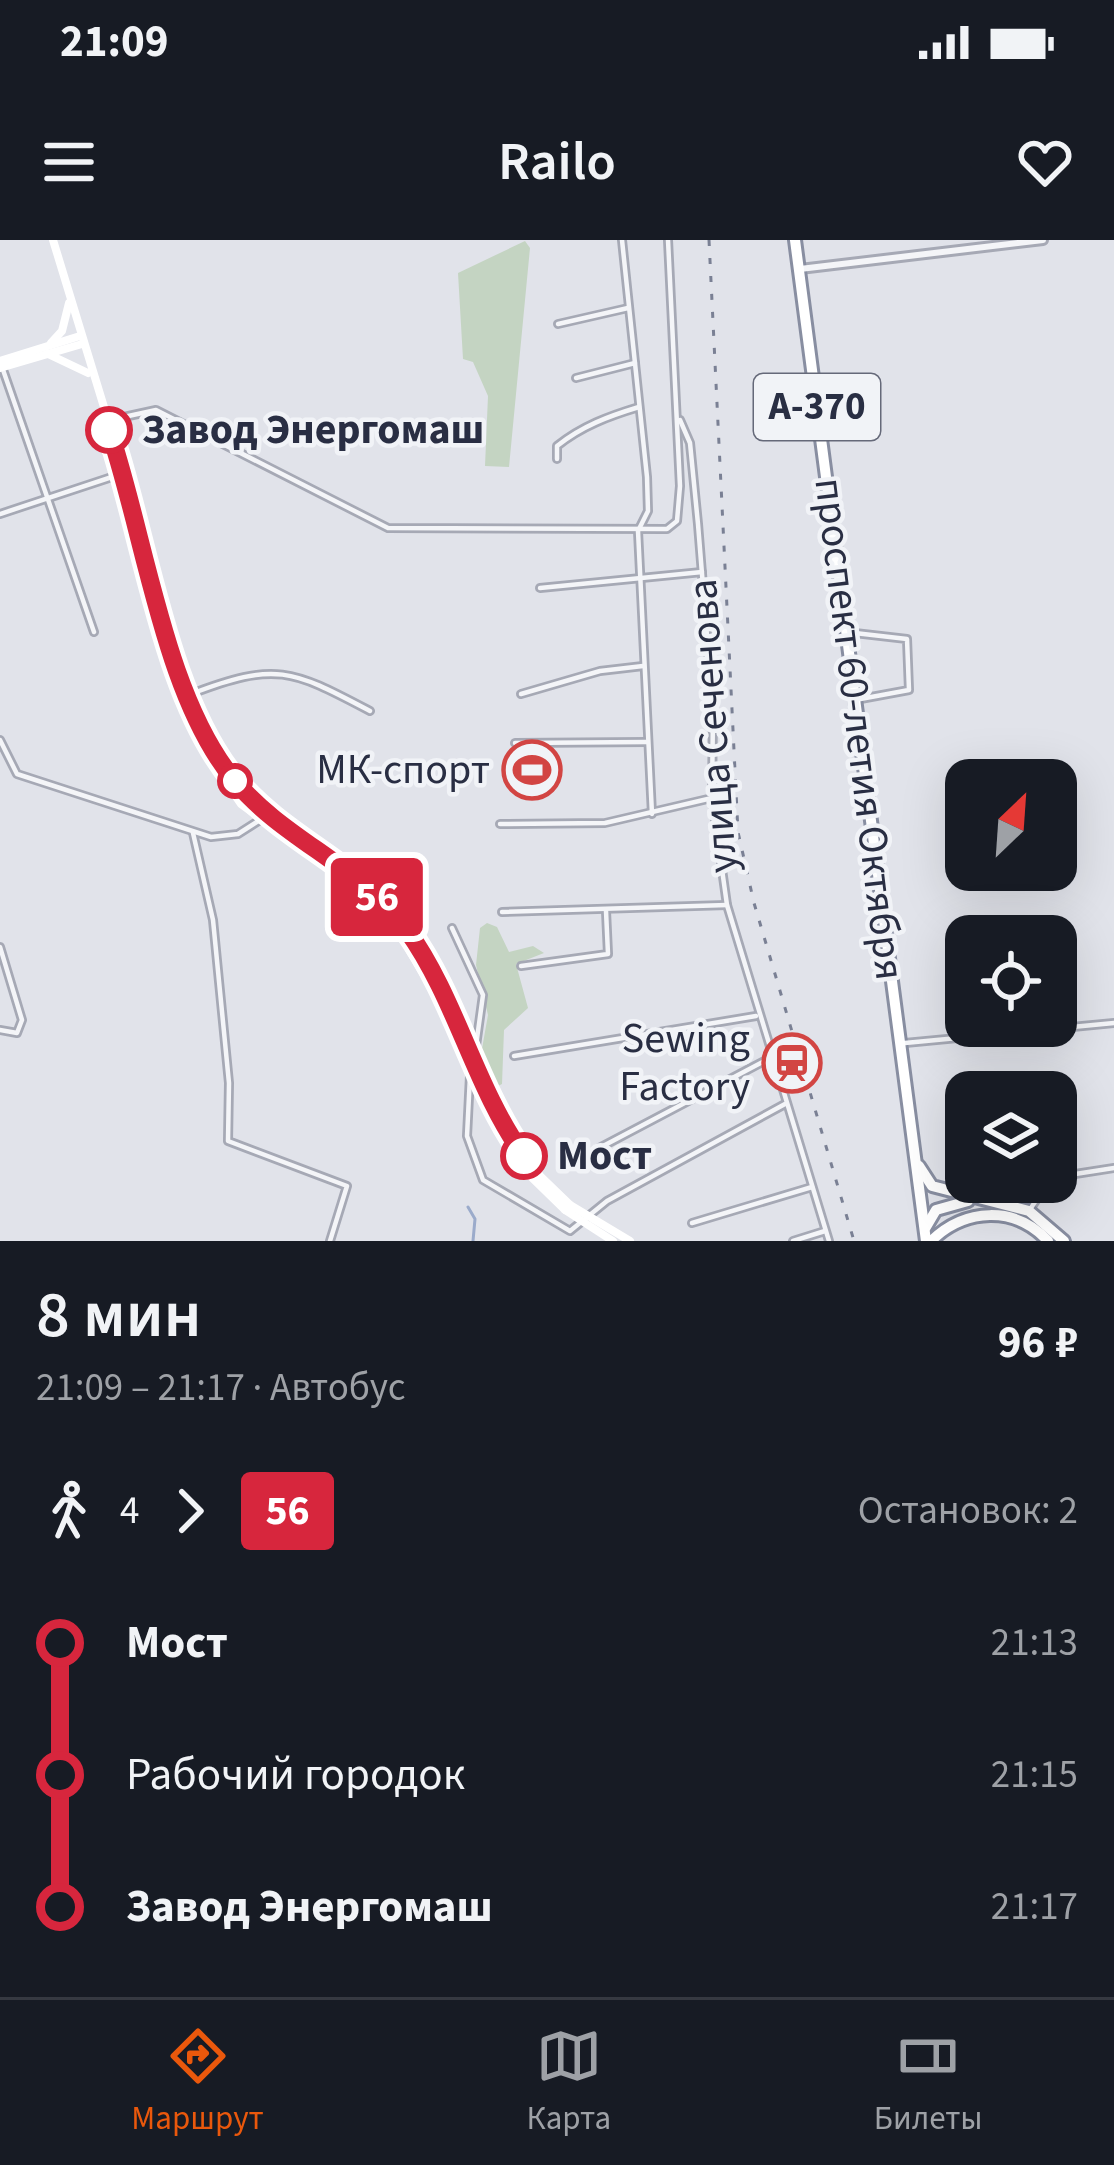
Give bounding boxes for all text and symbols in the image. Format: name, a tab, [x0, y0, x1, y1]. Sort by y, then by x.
text: 21:09	[60, 10, 169, 74]
text: Railo	[498, 124, 616, 201]
icon: menu	[36, 129, 102, 195]
icon: heart	[1012, 129, 1078, 195]
road number: А-370	[754, 374, 880, 440]
place label: Завод Энергомаш	[142, 400, 484, 460]
marker: Завод Энергомаш	[87, 408, 131, 452]
street label: проспект 60-летия Октября	[798, 474, 920, 984]
street label: улица Сеченова	[673, 577, 753, 875]
sports icon: МК-спорт	[501, 739, 563, 801]
place label: МК-спорт	[316, 740, 490, 800]
north arrow	[945, 759, 1077, 891]
map controls	[945, 759, 1077, 1203]
unlabelled marker	[219, 765, 251, 797]
line badge: 56	[323, 858, 431, 936]
text: 56	[355, 867, 399, 927]
button: locate	[945, 915, 1077, 1047]
place label: Sewing Factory	[619, 1009, 750, 1117]
station icon: Sewing Factory	[761, 1032, 823, 1094]
button: layers	[945, 1071, 1077, 1203]
place label: Мост	[557, 1126, 652, 1186]
marker: Мост	[502, 1134, 546, 1178]
text: 8 мин	[36, 1268, 201, 1362]
text: 96 ₽	[998, 1311, 1078, 1375]
text: 21:09 – 21:17 · Автобус	[36, 1360, 406, 1416]
icon: walk	[36, 1478, 102, 1544]
icon: forward	[157, 1478, 223, 1544]
text: 56	[265, 1481, 310, 1541]
text: 4	[120, 1483, 139, 1539]
text: Остановок: 2	[858, 1483, 1078, 1539]
text: Мост	[126, 1611, 228, 1675]
text: 21:13	[991, 1615, 1078, 1671]
text: Рабочий городок	[126, 1743, 465, 1807]
text: 21:15	[991, 1747, 1078, 1803]
text: Завод Энергомаш	[126, 1875, 493, 1939]
text: 21:17	[991, 1879, 1078, 1935]
tab: Маршрут	[131, 2023, 264, 2142]
tab: Карта	[527, 2023, 611, 2142]
tab: Билеты	[874, 2023, 983, 2142]

